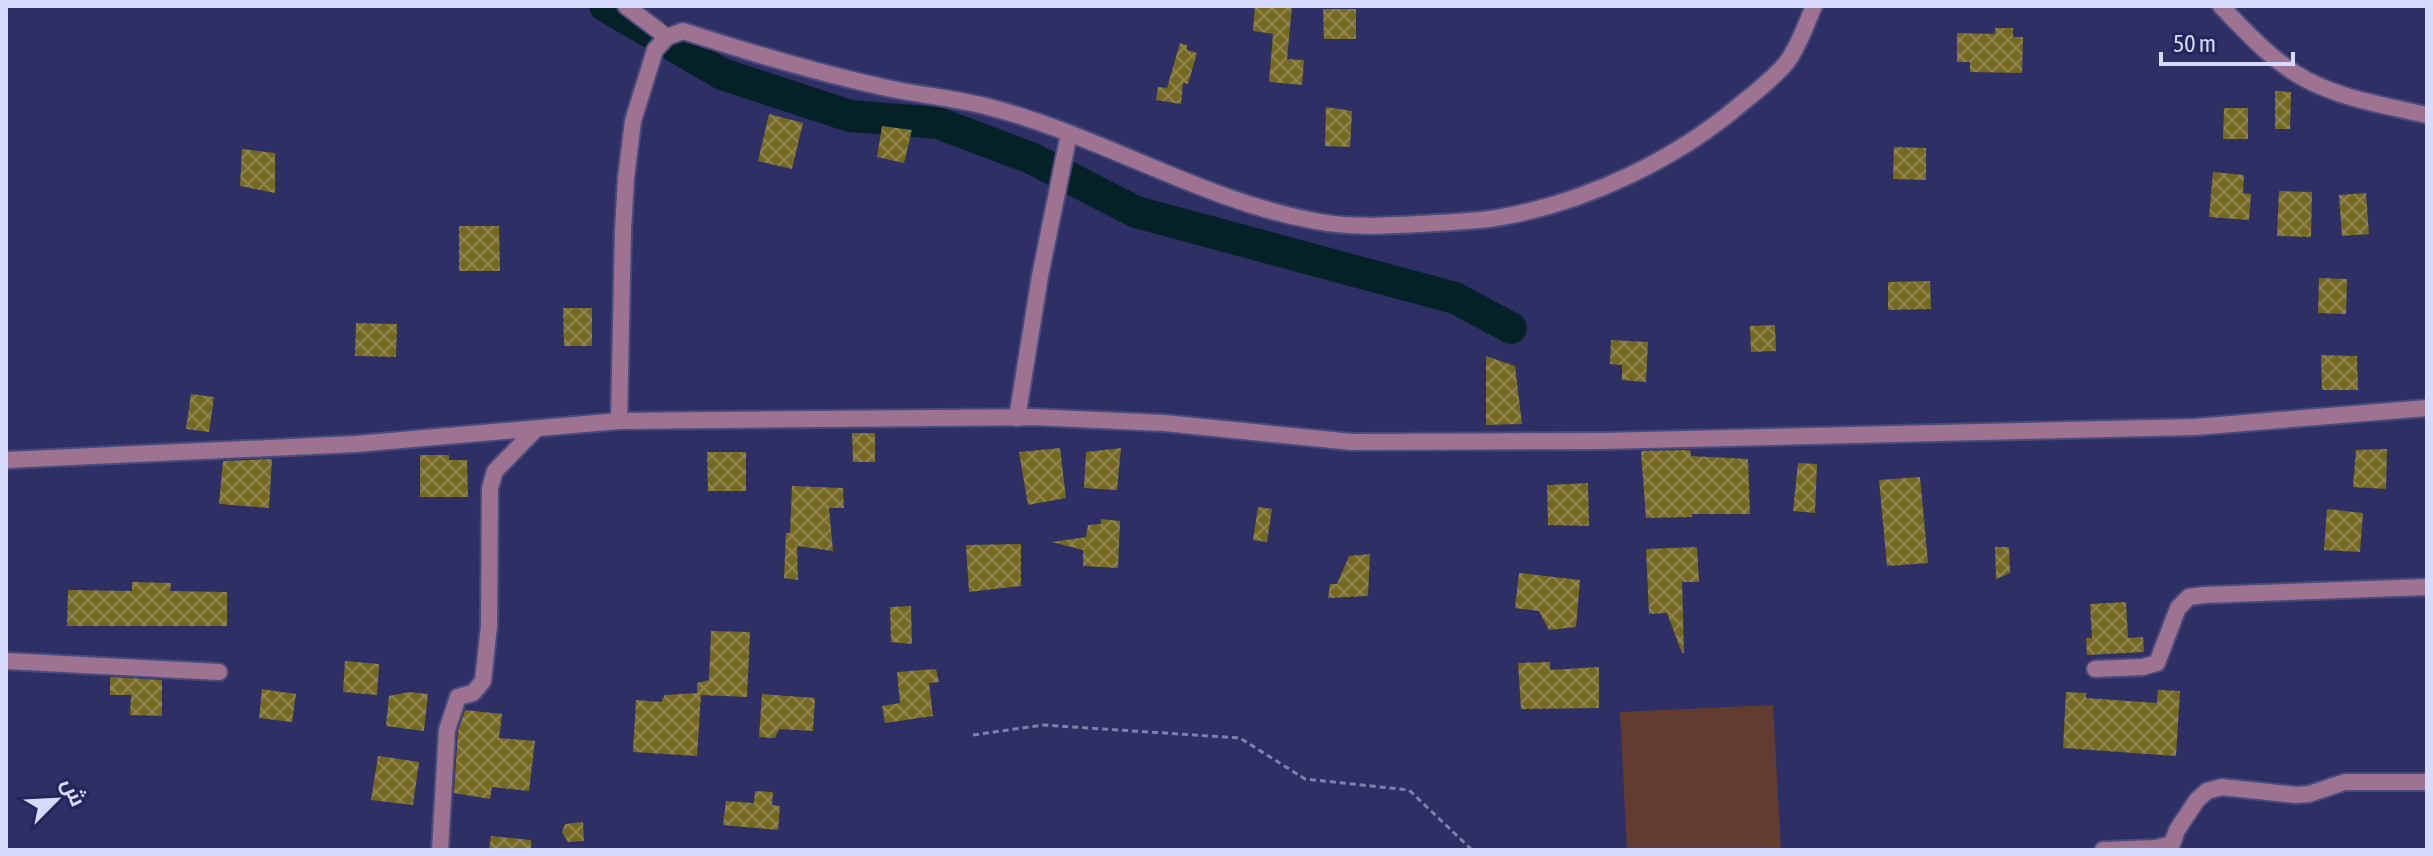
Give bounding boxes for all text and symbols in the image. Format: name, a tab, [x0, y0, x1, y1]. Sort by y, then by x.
scale bar	[2161, 16, 2293, 66]
text: 50 m	[2173, 30, 2216, 57]
north arrow	[16, 760, 96, 840]
text: ش	[56, 774, 92, 810]

